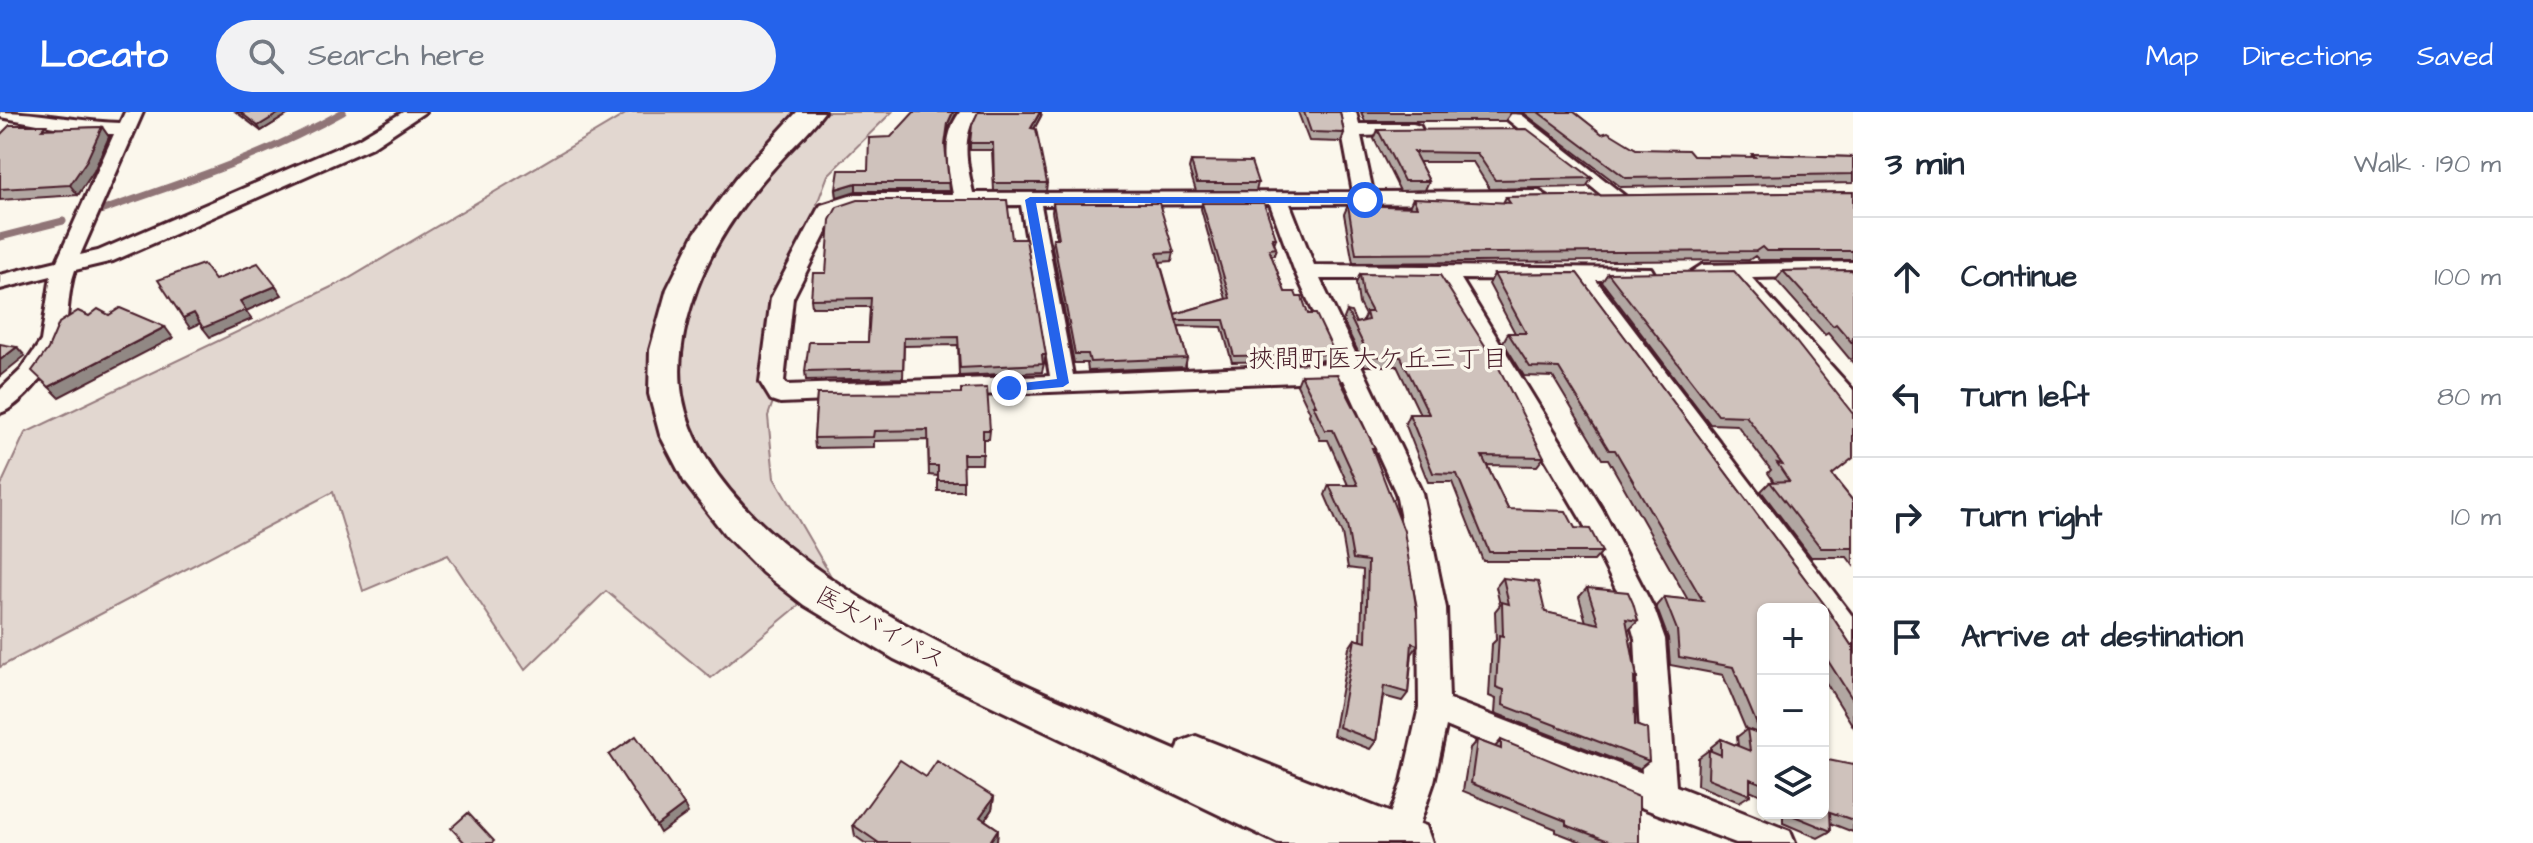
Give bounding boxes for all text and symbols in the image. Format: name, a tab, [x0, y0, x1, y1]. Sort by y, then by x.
search box	[216, 20, 776, 92]
text: Locato	[40, 30, 168, 82]
icon: search	[244, 34, 288, 78]
text: Search here	[308, 35, 485, 77]
text: Map	[2146, 37, 2199, 76]
text: Directions	[2243, 37, 2373, 76]
text: Saved	[2417, 37, 2493, 76]
text: 3 min	[1885, 140, 1965, 188]
text: Walk · 190 m	[2354, 146, 2501, 182]
route start	[1347, 182, 1383, 218]
icon: ahead	[1885, 255, 1929, 299]
text: Continue	[1961, 256, 2077, 298]
text: 100 m	[2434, 259, 2501, 295]
district label: 挾間町医大ケ丘三丁目	[1248, 341, 1508, 377]
route end	[991, 370, 1027, 406]
icon: left	[1885, 375, 1929, 419]
text: Turn left	[1961, 376, 2089, 418]
text: 80 m	[2437, 379, 2501, 415]
icon: right	[1885, 495, 1929, 539]
text: Turn right	[1961, 496, 2102, 538]
text: 10 m	[2451, 499, 2501, 535]
street label: 医大バイパス	[810, 578, 952, 678]
map controls	[1757, 603, 1829, 819]
button: +	[1757, 603, 1829, 675]
icon: arrive	[1885, 615, 1929, 659]
text: Arrive at destination	[1961, 616, 2243, 658]
button: −	[1757, 675, 1829, 747]
button: layers	[1757, 747, 1829, 819]

